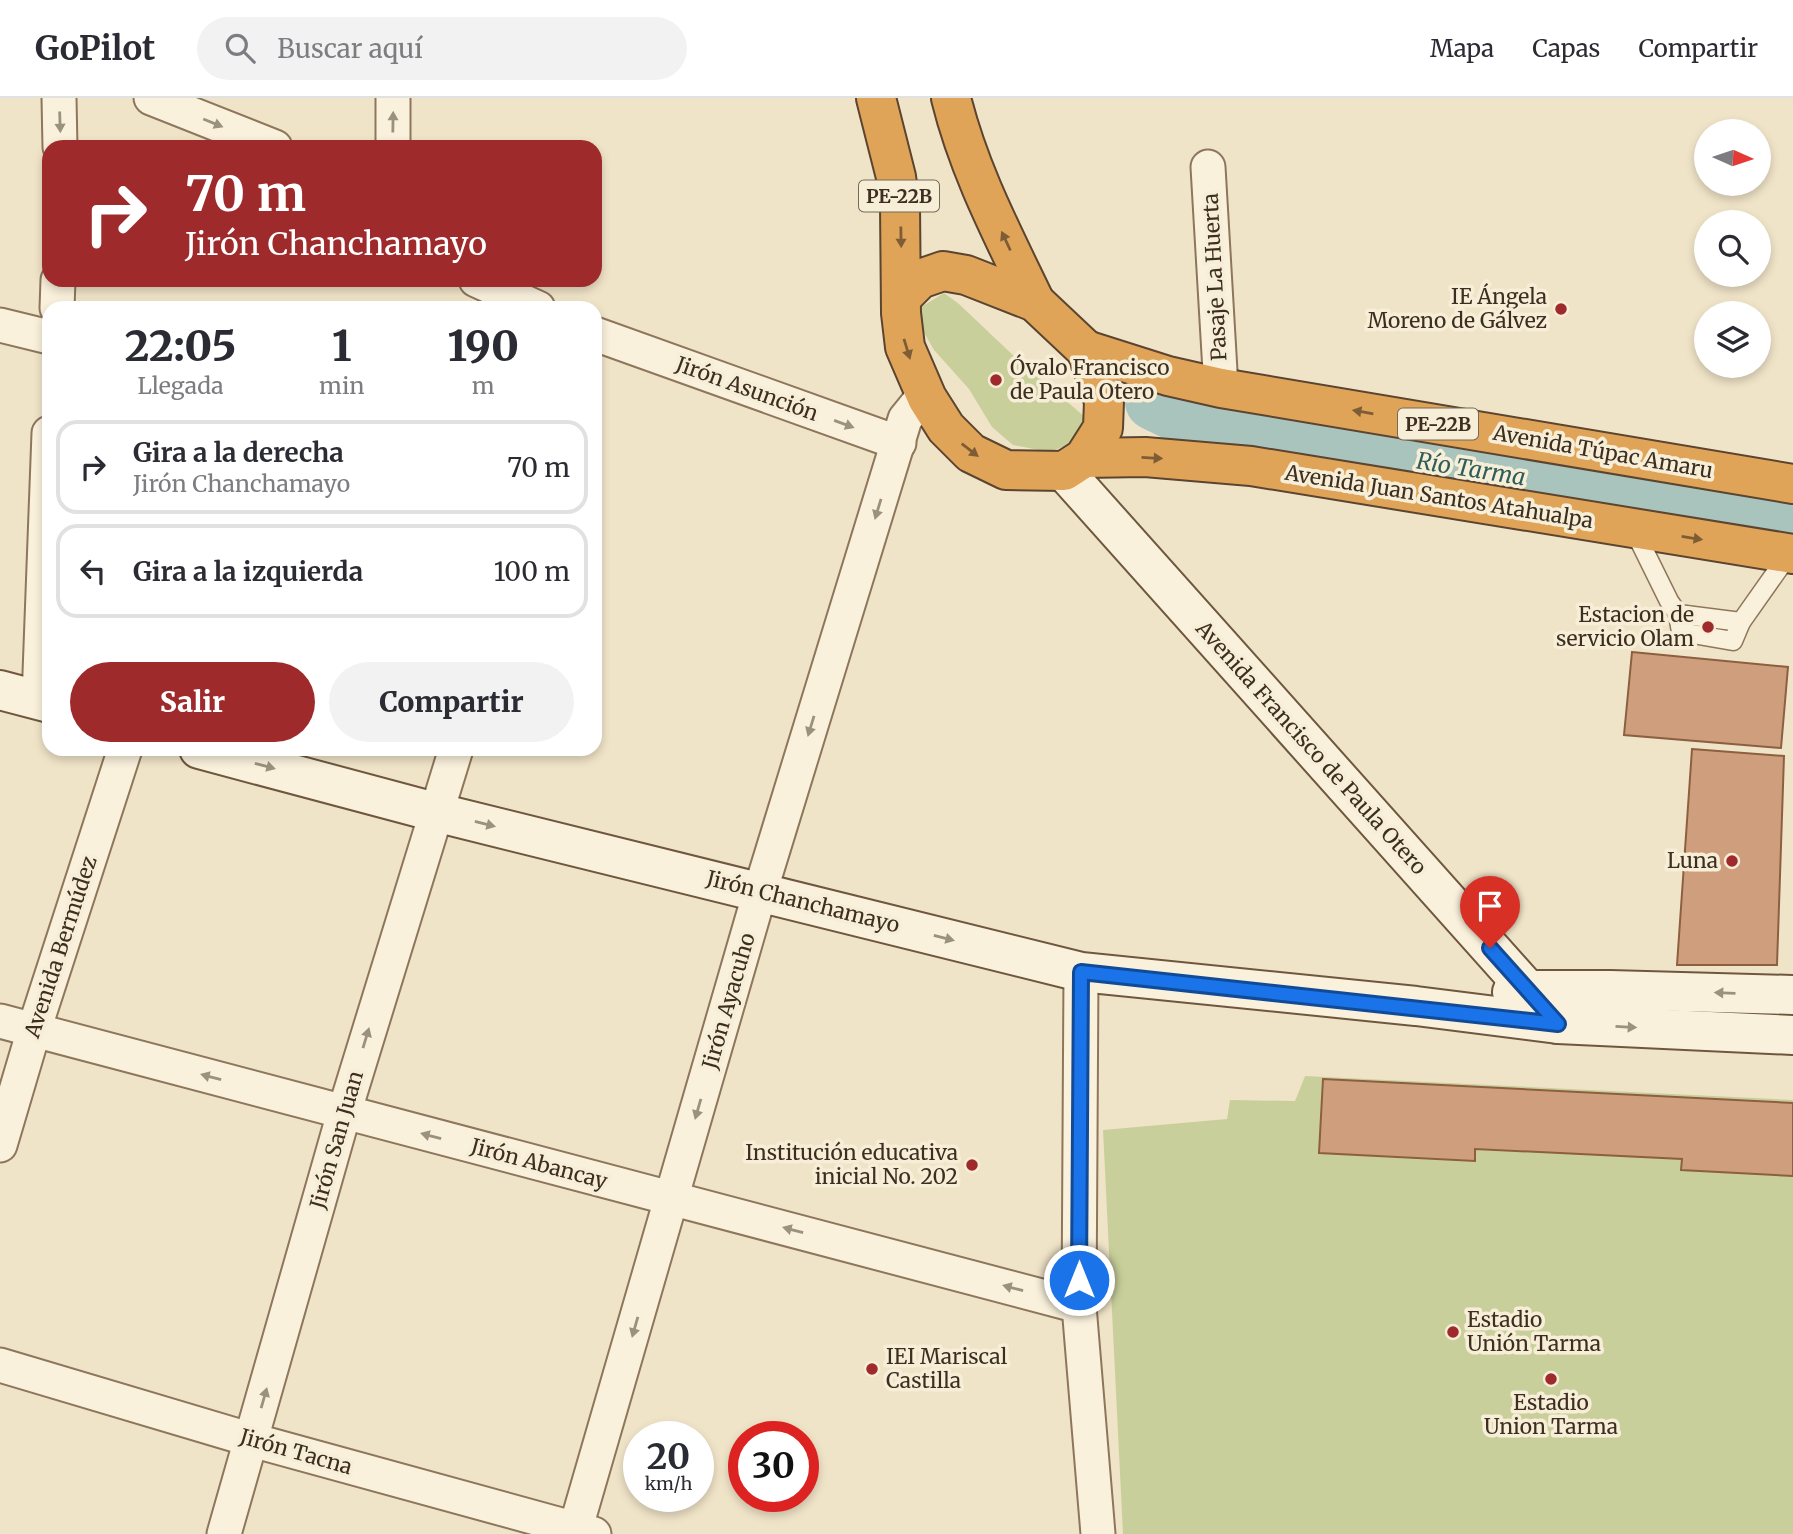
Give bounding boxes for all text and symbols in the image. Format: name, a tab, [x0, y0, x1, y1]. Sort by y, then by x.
search box	[197, 17, 687, 80]
text: GoPilot	[35, 28, 155, 69]
icon: search	[221, 29, 259, 67]
text: Buscar aquí	[277, 32, 423, 65]
text: Mapa	[1430, 33, 1494, 64]
text: Capas	[1532, 33, 1600, 64]
text: Compartir	[1638, 33, 1758, 64]
one-way arrow	[387, 111, 399, 133]
one-way arrow	[54, 112, 66, 134]
one-way arrow	[203, 117, 224, 128]
north arrow	[1694, 119, 1771, 196]
map controls	[1694, 119, 1771, 378]
text: 70 m	[185, 163, 306, 224]
icon: right	[70, 168, 161, 259]
road number: PE-22B	[859, 180, 939, 212]
street label: Pasaje La Huerta	[1197, 192, 1232, 362]
button: search	[1694, 210, 1771, 287]
text: Jirón Chanchamayo	[185, 224, 487, 264]
one-way arrow	[895, 226, 907, 248]
one-way arrow	[1000, 231, 1012, 251]
place label: IE Ángela Moreno de Gálvez	[1367, 282, 1547, 334]
marker: IE Ángela Moreno de Gálvez	[1553, 301, 1569, 317]
button: layers	[1694, 301, 1771, 378]
text: 22:05	[125, 320, 236, 372]
text: 1	[332, 320, 352, 372]
text: 190	[447, 320, 519, 372]
one-way arrow	[903, 339, 913, 360]
street label: Jirón Asunción	[671, 350, 822, 427]
place label: Óvalo Francisco de Paula Otero	[1010, 354, 1170, 405]
text: Llegada	[137, 371, 224, 400]
text: min	[319, 371, 365, 400]
text: m	[472, 371, 495, 400]
marker: Óvalo Francisco de Paula Otero	[988, 372, 1004, 388]
one-way arrow	[1352, 406, 1374, 417]
road number: PE-22B	[1398, 408, 1478, 440]
one-way arrow	[833, 419, 854, 430]
street label: Avenida Túpac Amaru	[1490, 419, 1715, 484]
text: Gira a la derecha	[133, 436, 344, 469]
one-way arrow	[961, 442, 979, 456]
water label: Río Tarma	[1415, 446, 1528, 491]
icon: right	[74, 448, 112, 486]
text: 70 m	[507, 451, 570, 484]
one-way arrow	[1141, 453, 1163, 464]
street label: Avenida Juan Santos Atahualpa	[1282, 459, 1595, 534]
text: Jirón Chanchamayo	[133, 469, 350, 498]
one-way arrow	[873, 498, 883, 519]
one-way arrow	[1681, 533, 1703, 544]
icon: left	[74, 552, 112, 590]
text: Gira a la izquierda	[133, 555, 363, 588]
text: 100 m	[494, 555, 570, 588]
place label: Estacion de servicio Olam	[1556, 601, 1694, 652]
street label: Avenida Francisco de Paula Otero	[1190, 615, 1432, 880]
marker: Estacion de servicio Olam	[1700, 619, 1716, 635]
button: Salir	[70, 662, 315, 742]
button: Compartir	[329, 662, 574, 742]
one-way arrow	[806, 716, 816, 737]
one-way arrow	[255, 762, 276, 772]
one-way arrow	[474, 819, 496, 830]
place label: Luna	[1667, 847, 1718, 874]
street label: Avenida Bermúdez	[18, 853, 103, 1042]
marker: Luna	[1724, 853, 1740, 869]
street label: Jirón Chanchamayo	[703, 864, 903, 939]
pin	[1460, 876, 1520, 948]
icon: arrive	[1471, 887, 1509, 925]
street label: Jirón Ayacuho	[696, 930, 761, 1073]
one-way arrow	[933, 933, 955, 944]
one-way arrow	[1714, 988, 1736, 999]
one-way arrow	[1616, 1022, 1638, 1033]
one-way arrow	[362, 1027, 372, 1048]
street label: Jirón San Juan	[304, 1068, 369, 1213]
one-way arrow	[200, 1072, 221, 1082]
one-way arrow	[692, 1098, 702, 1119]
one-way arrow	[420, 1130, 442, 1141]
street label: Jirón Abancay	[467, 1132, 611, 1195]
place label: Institución educativa inicial No. 202	[745, 1139, 958, 1190]
marker: Institución educativa inicial No. 202	[964, 1157, 980, 1173]
one-way arrow	[782, 1225, 803, 1235]
position arrow	[1042, 1243, 1116, 1317]
one-way arrow	[1002, 1283, 1023, 1293]
place label: Estadio Unión Tarma	[1467, 1306, 1601, 1357]
one-way arrow	[629, 1317, 639, 1338]
marker: Estadio Unión Tarma	[1445, 1324, 1461, 1340]
place label: IEI Mariscal Castilla	[886, 1343, 1008, 1394]
marker: IEI Mariscal Castilla	[864, 1361, 880, 1377]
marker: Estadio Union Tarma	[1543, 1371, 1559, 1387]
one-way arrow	[259, 1387, 270, 1409]
place label: Estadio Union Tarma	[1484, 1389, 1618, 1440]
speed limit sign: 30	[728, 1421, 819, 1512]
street label: Jirón Tacna	[236, 1422, 355, 1480]
text: 20	[647, 1435, 690, 1479]
text: km/h	[645, 1472, 692, 1495]

